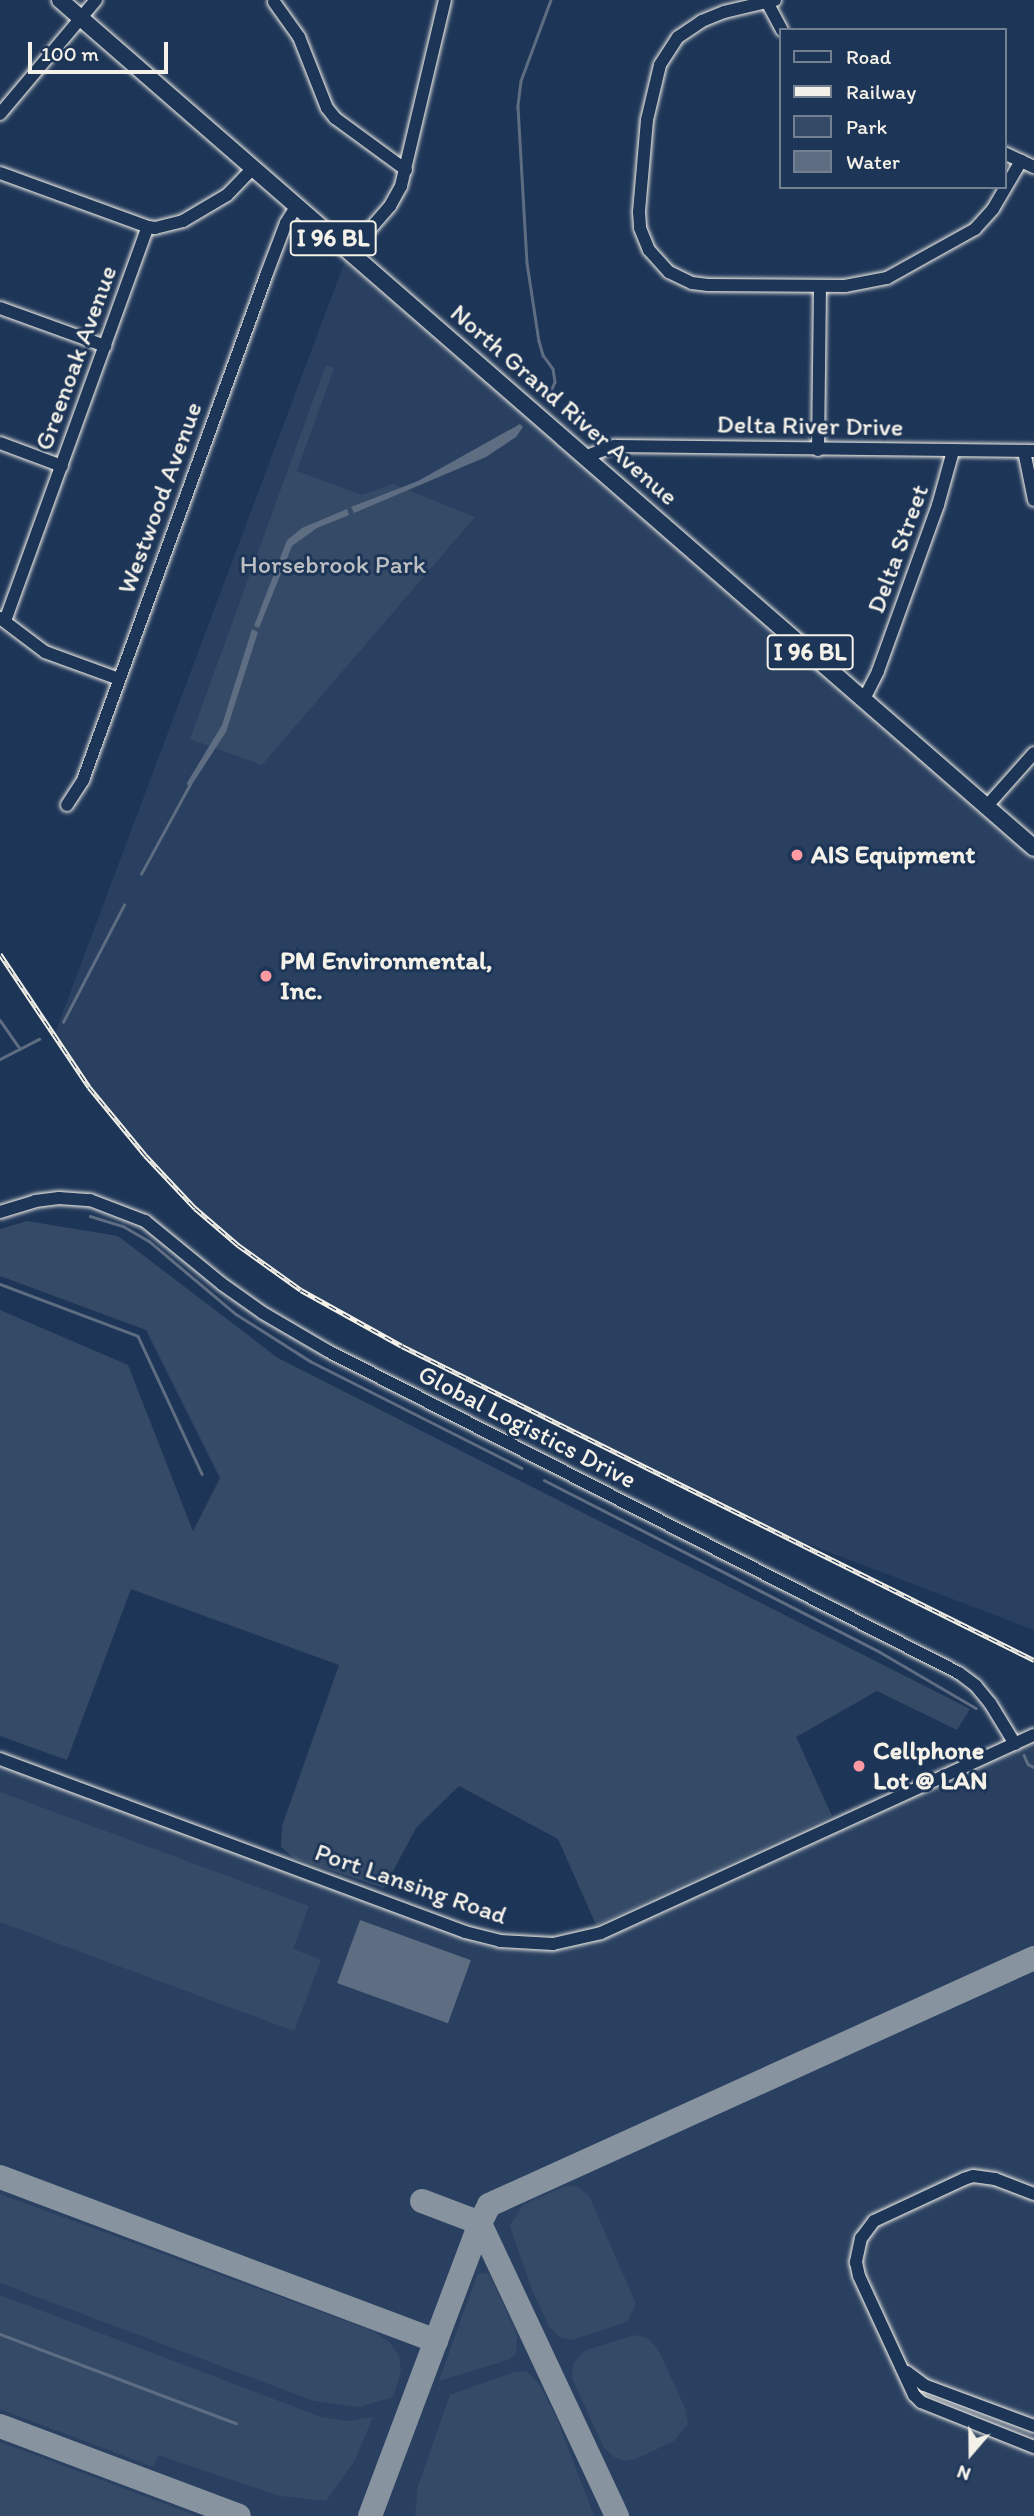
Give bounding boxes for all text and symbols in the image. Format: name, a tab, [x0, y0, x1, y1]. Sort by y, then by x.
scale bar	[32, 28, 172, 72]
legend	[778, 28, 1006, 189]
text: 100 m	[41, 41, 99, 66]
text: Road	[846, 44, 891, 69]
text: Railway	[846, 79, 916, 104]
text: Park	[846, 114, 887, 139]
text: Water	[846, 149, 900, 174]
road number: I 96 BL	[289, 218, 377, 258]
street label: Greenoak Avenue	[28, 261, 124, 455]
street label: North Grand River Avenue	[444, 298, 684, 512]
street label: Westwood Avenue	[111, 398, 209, 598]
street label: Delta River Drive	[717, 409, 903, 443]
street label: Delta Street	[860, 481, 936, 617]
park label: Horsebrook Park	[240, 549, 426, 581]
road number: I 96 BL	[766, 632, 854, 672]
place label: AIS Equipment	[811, 839, 975, 871]
marker: AIS Equipment	[789, 847, 805, 863]
place label: PM Environmental, Inc.	[280, 945, 493, 1006]
marker: PM Environmental, Inc.	[258, 968, 274, 984]
street label: Global Logistics Drive	[413, 1358, 641, 1496]
place label: Cellphone Lot @ LAN	[873, 1735, 988, 1796]
marker: Cellphone Lot @ LAN	[851, 1758, 867, 1774]
street label: Port Lansing Road	[310, 1836, 512, 1932]
north arrow	[936, 2418, 1006, 2488]
text: N	[954, 2460, 974, 2486]

